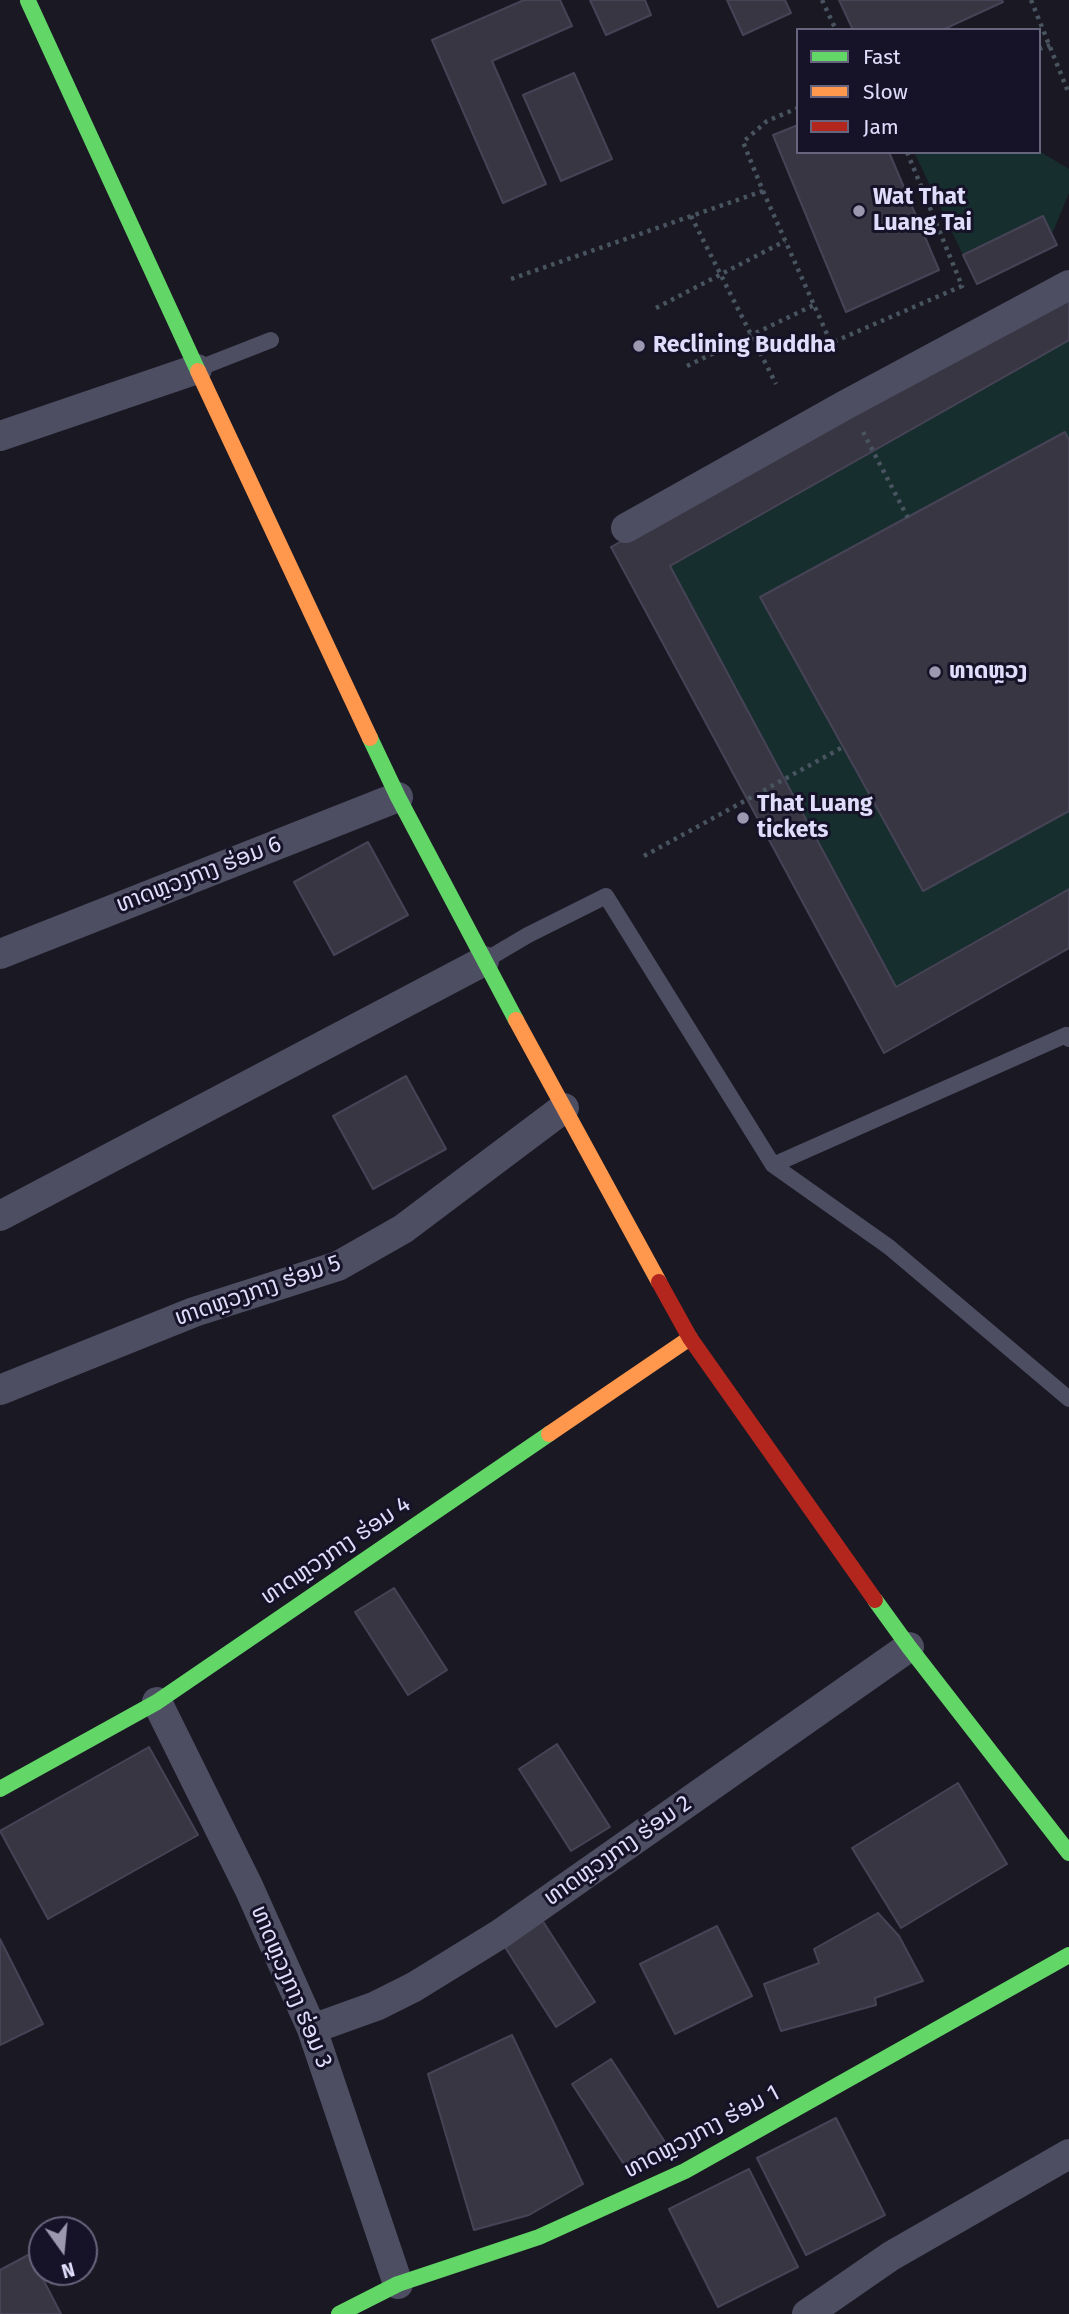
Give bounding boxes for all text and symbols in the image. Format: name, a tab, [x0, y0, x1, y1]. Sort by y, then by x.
legend	[796, 28, 1041, 154]
text: Fast	[863, 44, 901, 70]
text: Slow	[863, 79, 908, 105]
text: Jam	[863, 114, 899, 140]
place label: Wat That Luang Tai	[873, 184, 972, 238]
marker: Wat That Luang Tai	[851, 203, 867, 219]
place label: Reclining Buddha	[653, 332, 836, 360]
marker: Reclining Buddha	[631, 338, 647, 354]
place label: ທາດຫຼວງ	[949, 658, 1027, 686]
marker: ທາດຫຼວງ	[927, 664, 943, 680]
place label: That Luang tickets	[757, 791, 873, 845]
marker: That Luang tickets	[735, 810, 751, 826]
street label: ທາດຫຼວງກາງ ຮ່ອມ 6	[113, 831, 285, 919]
street label: ທາດຫຼວງກາງ ຮ່ອມ 5	[171, 1250, 345, 1332]
street label: ທາດຫຼວງກາງ ຮ່ອມ 4	[256, 1491, 416, 1611]
street label: ທາດຫຼວງກາງ ຮ່ອມ 2	[539, 1790, 697, 1912]
street label: ທາດຫຼວງກາງ ຮ່ອມ 3	[244, 1902, 338, 2072]
street label: ທາດຫຼວງກາງ ຮ່ອມ 1	[620, 2079, 784, 2185]
north arrow	[28, 2216, 98, 2286]
text: N	[59, 2257, 77, 2283]

